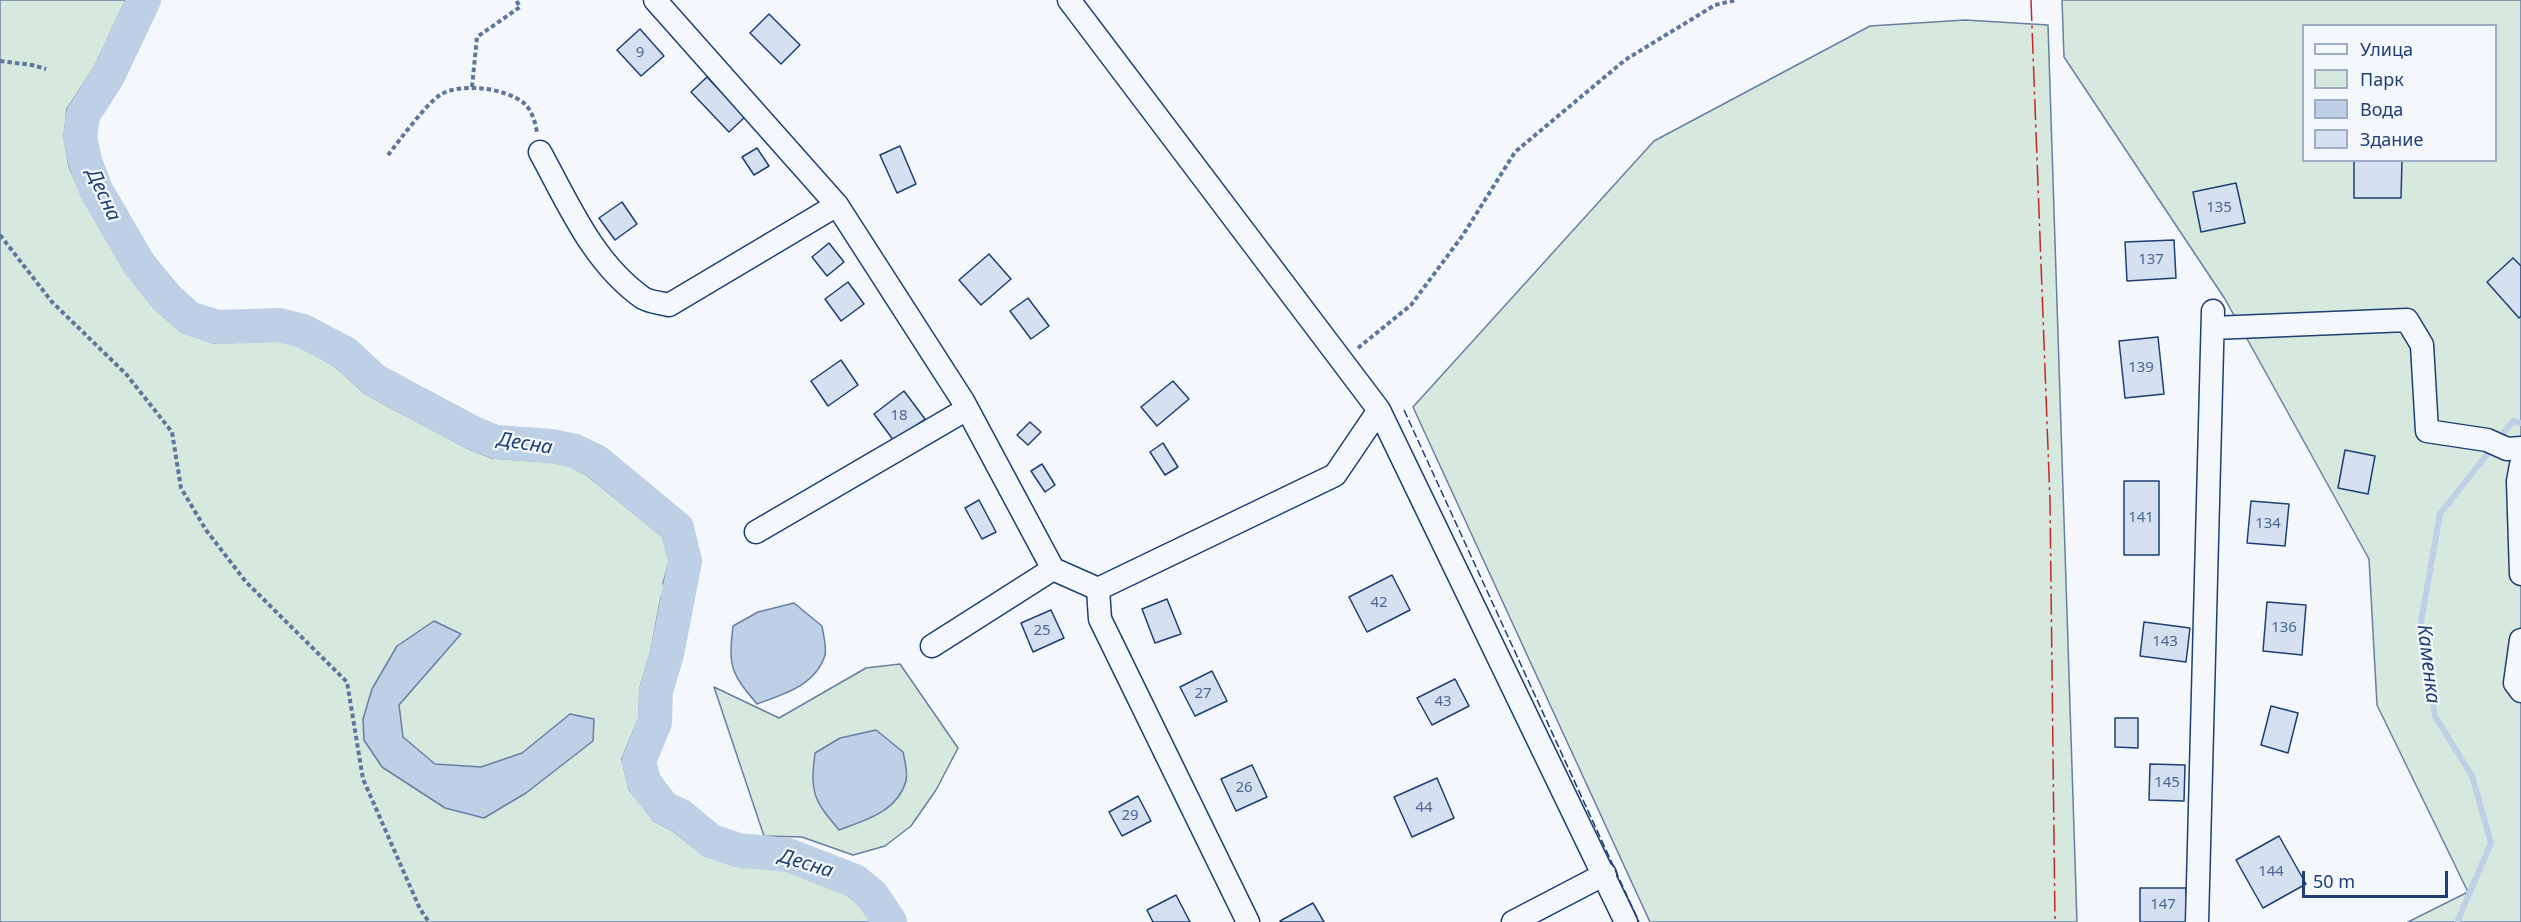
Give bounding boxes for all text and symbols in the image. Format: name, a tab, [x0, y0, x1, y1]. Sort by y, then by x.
legend	[2302, 24, 2497, 162]
text: Улица	[2360, 37, 2413, 61]
house number: 9	[636, 44, 644, 62]
text: Парк	[2360, 67, 2404, 91]
text: Вода	[2360, 97, 2403, 121]
text: Здание	[2360, 127, 2423, 151]
water label: Десна	[80, 165, 126, 225]
house number: 135	[2206, 199, 2232, 217]
house number: 137	[2138, 251, 2164, 269]
house number: 139	[2128, 359, 2154, 377]
house number: 18	[890, 407, 908, 425]
water label: Десна	[496, 428, 554, 460]
house number: 141	[2128, 509, 2154, 527]
house number: 134	[2255, 515, 2281, 533]
house number: 42	[1370, 594, 1388, 612]
house number: 136	[2271, 619, 2297, 637]
house number: 25	[1033, 622, 1051, 640]
water label: Каменка	[2411, 623, 2445, 705]
house number: 143	[2152, 633, 2178, 651]
house number: 27	[1194, 685, 1212, 703]
house number: 43	[1434, 693, 1452, 711]
house number: 145	[2154, 774, 2180, 792]
house number: 26	[1235, 779, 1253, 797]
house number: 44	[1415, 799, 1433, 817]
house number: 29	[1121, 807, 1139, 825]
water label: Десна	[776, 844, 836, 884]
scale bar	[2305, 859, 2450, 897]
house number: 144	[2258, 863, 2284, 881]
text: 50 m	[2313, 869, 2355, 893]
house number: 147	[2150, 896, 2176, 914]

